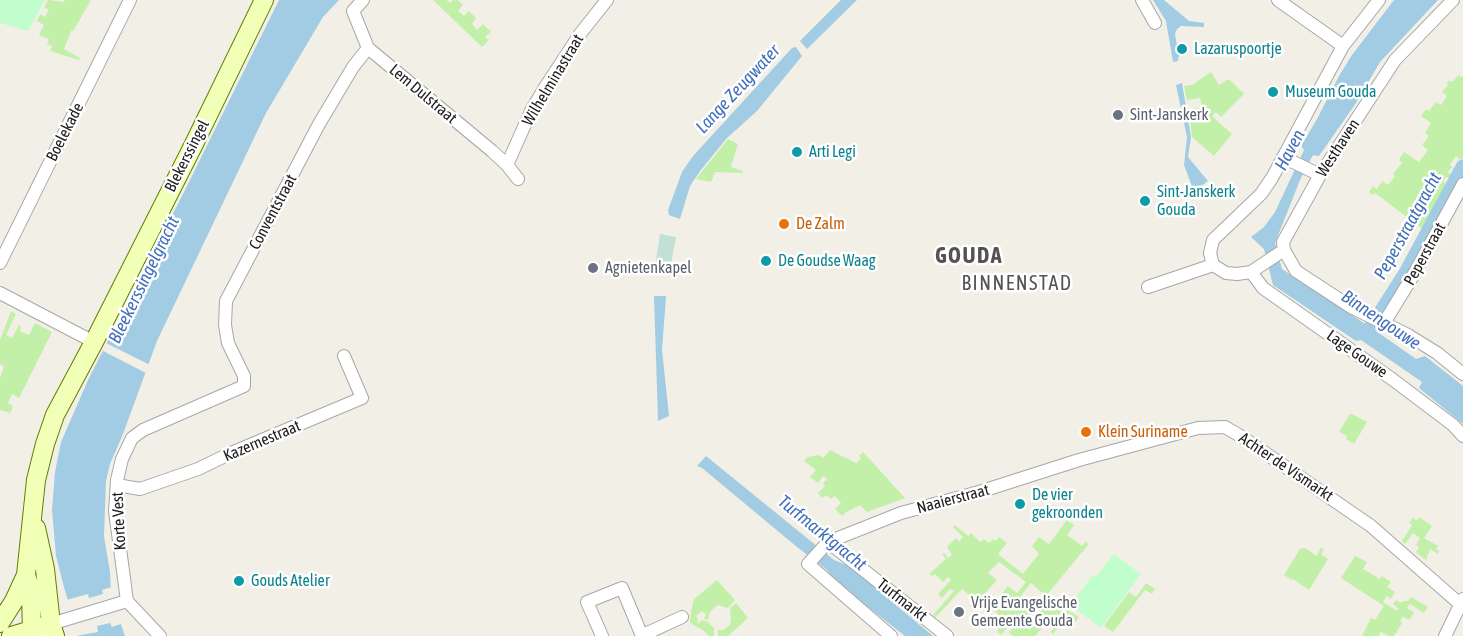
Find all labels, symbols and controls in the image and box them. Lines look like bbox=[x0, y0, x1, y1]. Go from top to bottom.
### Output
street label: Wilhelminastraat bbox=[518, 31, 588, 129]
place label: Lazaruspoortje bbox=[1194, 39, 1282, 59]
water label: Lange Zeugwater bbox=[691, 40, 785, 138]
marker: Lazaruspoortje bbox=[1175, 42, 1189, 56]
street label: Lem Dulstraat bbox=[385, 60, 461, 128]
place label: Museum Gouda bbox=[1285, 82, 1377, 102]
marker: Museum Gouda bbox=[1266, 85, 1280, 99]
street label: Boelekade bbox=[42, 100, 88, 164]
place label: Sint-Janskerk bbox=[1130, 105, 1208, 125]
marker: Sint-Janskerk bbox=[1111, 108, 1125, 122]
street label: Westhaven bbox=[1312, 115, 1364, 181]
street label: Blekerssingel bbox=[161, 117, 213, 195]
water label: Haven bbox=[1270, 126, 1310, 174]
place label: Arti Legi bbox=[809, 142, 856, 162]
marker: Arti Legi bbox=[790, 145, 804, 159]
water label: Peperstraatgracht bbox=[1370, 169, 1446, 283]
street label: Conventstraat bbox=[245, 171, 301, 253]
place label: Sint-Janskerk Gouda bbox=[1157, 182, 1235, 220]
marker: Sint-Janskerk Gouda bbox=[1138, 194, 1152, 208]
water label: Bleekerssingelgracht bbox=[104, 213, 184, 347]
place label: De Zalm bbox=[796, 214, 845, 234]
marker: De Zalm bbox=[777, 217, 791, 231]
street label: Peperstraat bbox=[1400, 219, 1450, 289]
district label: GOUDA bbox=[935, 243, 1003, 269]
place label: De Goudse Waag bbox=[778, 251, 876, 271]
marker: De Goudse Waag bbox=[759, 254, 773, 268]
place label: Agnietenkapel bbox=[605, 258, 691, 278]
marker: Agnietenkapel bbox=[586, 261, 600, 275]
district label: BINNENSTAD bbox=[962, 272, 1072, 296]
water label: Binnengouwe bbox=[1337, 286, 1425, 354]
street label: Lage Gouwe bbox=[1323, 326, 1391, 382]
street label: Kazernestraat bbox=[221, 416, 303, 466]
place label: Klein Suriname bbox=[1098, 422, 1188, 442]
marker: Klein Suriname bbox=[1079, 425, 1093, 439]
street label: Achter de Vismarkt bbox=[1235, 428, 1337, 506]
street label: Naaierstraat bbox=[915, 480, 991, 518]
place label: De vier gekroonden bbox=[1032, 485, 1103, 523]
street label: Korte Vest bbox=[108, 491, 130, 551]
water label: Turfmarktgracht bbox=[773, 491, 871, 575]
marker: De vier gekroonden bbox=[1013, 497, 1027, 511]
place label: Gouds Atelier bbox=[251, 571, 330, 591]
marker: Gouds Atelier bbox=[232, 574, 246, 588]
street label: Turfmarkt bbox=[873, 575, 931, 625]
place label: Vrije Evangelische Gemeente Gouda bbox=[971, 593, 1077, 631]
marker: Vrije Evangelische Gemeente Gouda bbox=[952, 605, 966, 619]

